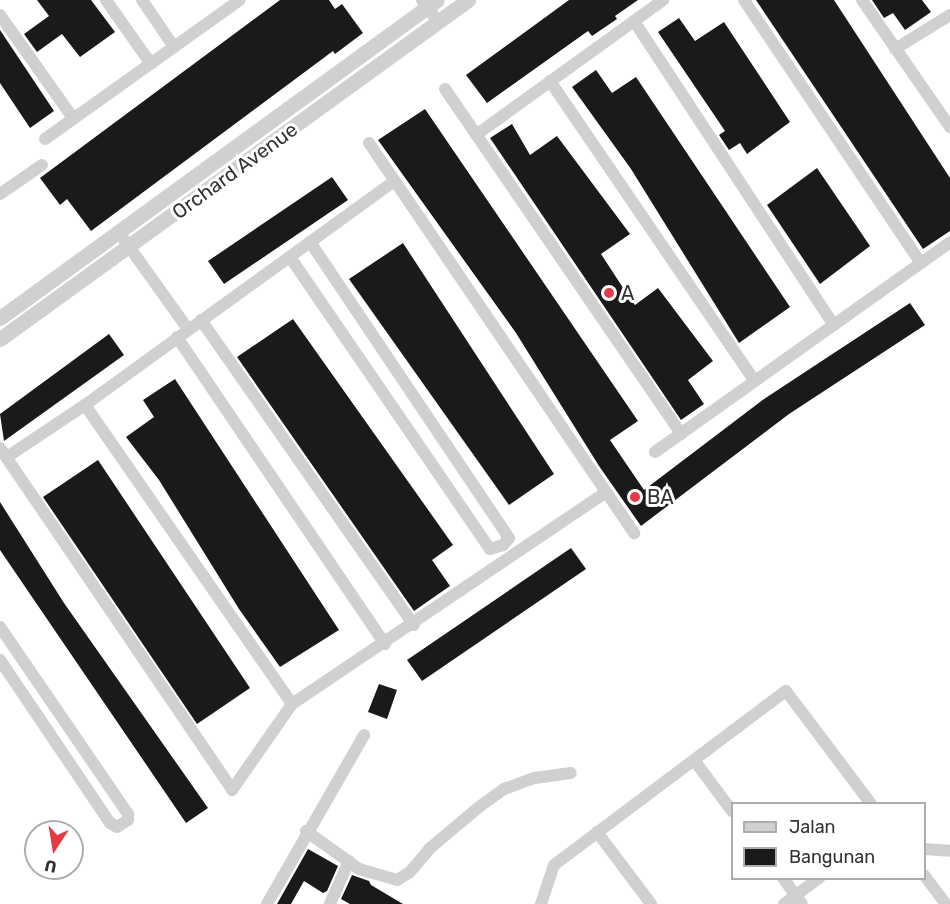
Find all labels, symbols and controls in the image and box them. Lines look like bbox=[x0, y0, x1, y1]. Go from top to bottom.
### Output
street label: Orchard Avenue bbox=[167, 117, 303, 225]
place label: A bbox=[621, 281, 634, 305]
marker: A bbox=[602, 286, 616, 300]
place label: BA bbox=[647, 485, 674, 509]
marker: BA bbox=[628, 490, 642, 504]
legend bbox=[731, 802, 926, 880]
text: Jalan bbox=[789, 816, 836, 838]
north arrow bbox=[24, 820, 84, 880]
text: Bangunan bbox=[789, 846, 875, 868]
text: U bbox=[43, 856, 58, 877]

